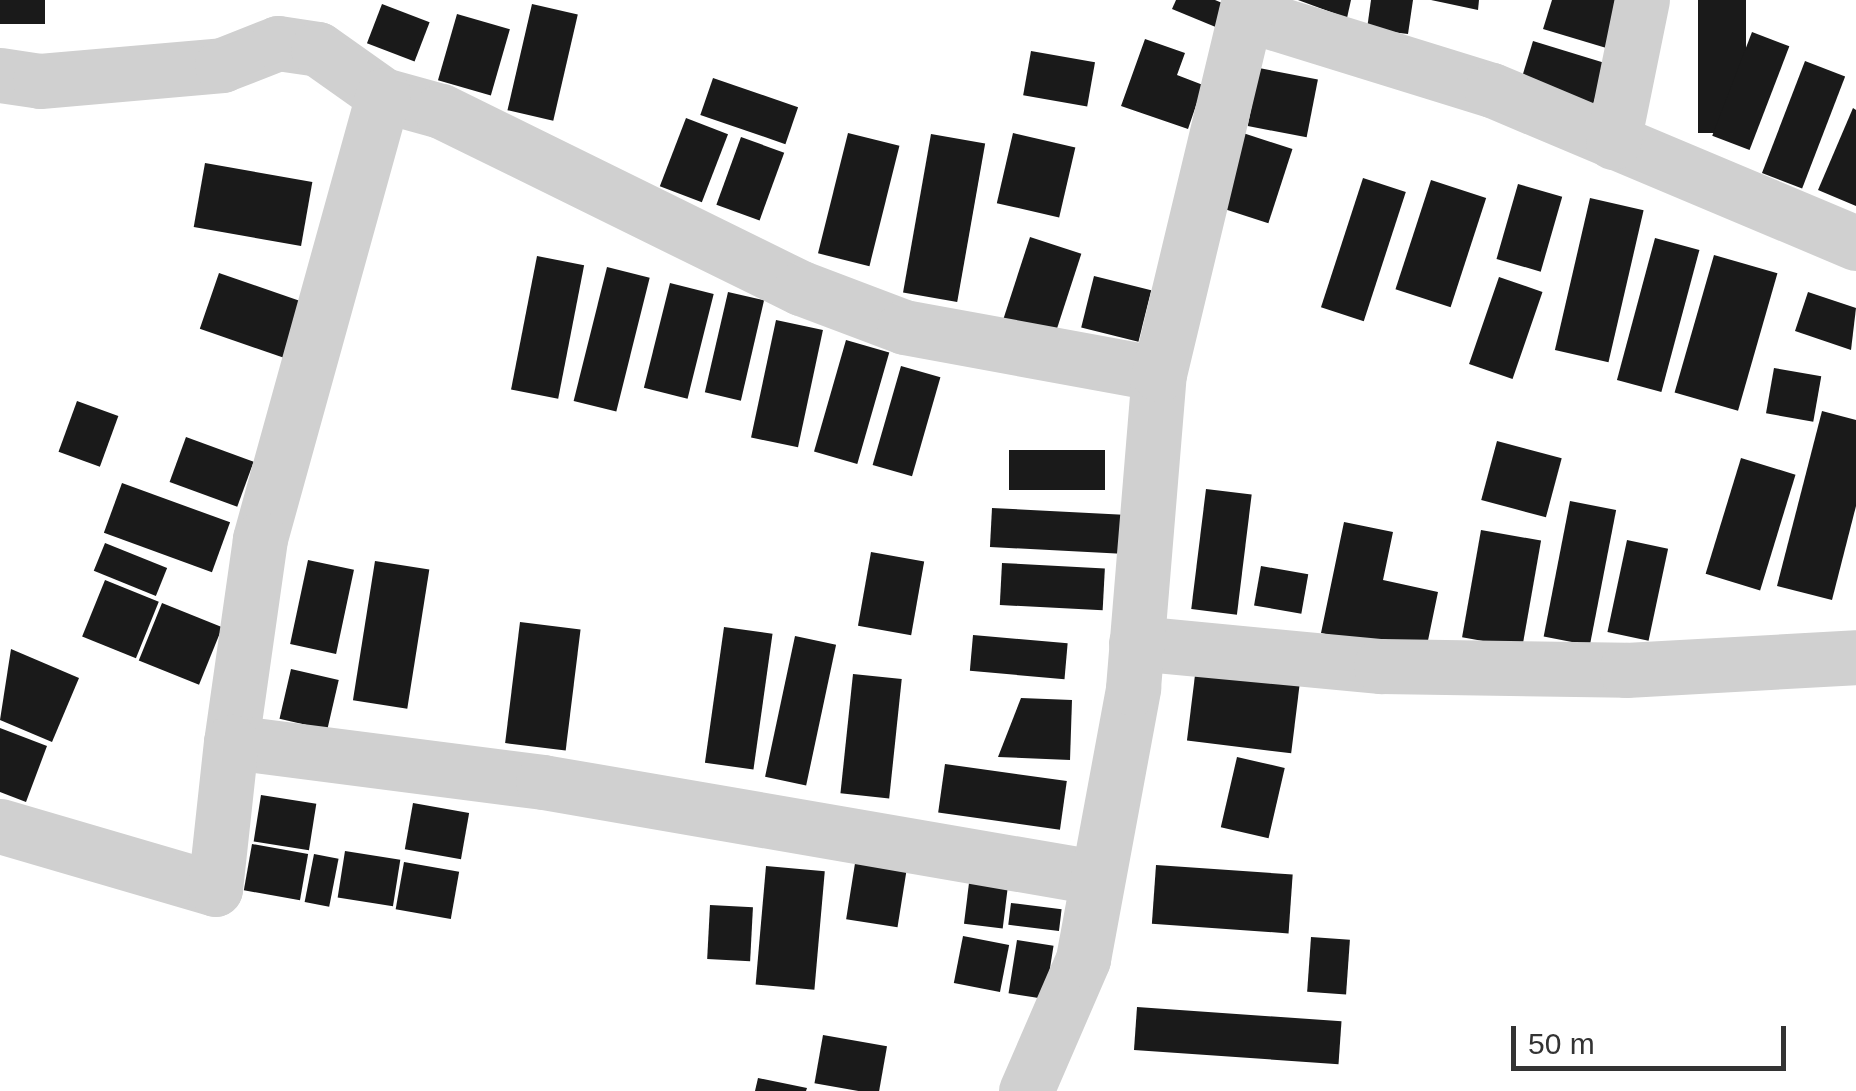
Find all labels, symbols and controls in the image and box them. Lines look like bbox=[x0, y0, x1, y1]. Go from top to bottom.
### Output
scale bar bbox=[1516, 1006, 1791, 1068]
text: 50 m bbox=[1528, 1027, 1595, 1060]

